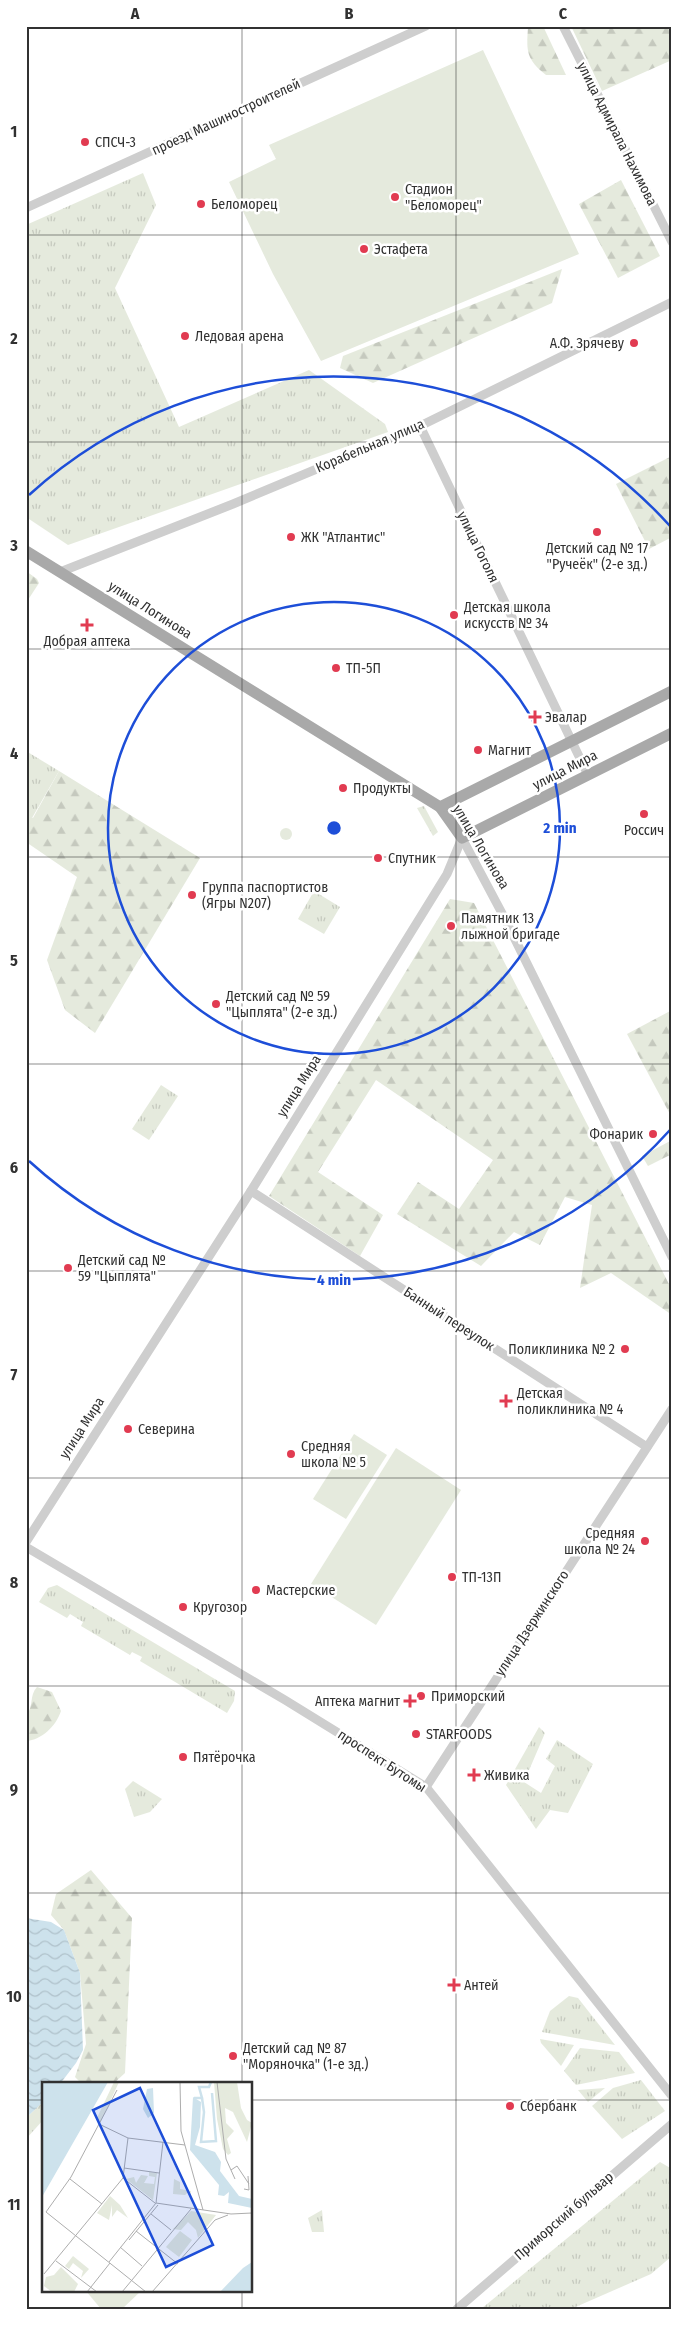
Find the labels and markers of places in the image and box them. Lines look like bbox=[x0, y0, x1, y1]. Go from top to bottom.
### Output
place label: СПСЧ-3 bbox=[95, 134, 136, 151]
marker: СПСЧ-3 bbox=[79, 136, 91, 148]
place label: Стадион "Беломорец" bbox=[405, 181, 482, 214]
marker: Стадион "Беломорец" bbox=[389, 191, 401, 203]
place label: Беломорец bbox=[211, 196, 278, 213]
marker: Беломорец bbox=[195, 198, 207, 210]
place label: Эстафета bbox=[374, 241, 428, 258]
marker: Эстафета bbox=[358, 243, 370, 255]
place label: Ледовая арена bbox=[195, 328, 284, 345]
marker: Ледовая арена bbox=[179, 330, 191, 342]
place label: А.Ф. Зрячеву bbox=[550, 335, 625, 352]
marker: А.Ф. Зрячеву bbox=[628, 337, 640, 349]
marker: Детский сад № 17 "Ручеёк" (2-е зд.) bbox=[591, 526, 603, 538]
place label: ЖК "Атлантис" bbox=[301, 529, 385, 546]
marker: ЖК "Атлантис" bbox=[285, 531, 297, 543]
place label: Детский сад № 17 "Ручеёк" (2-е зд.) bbox=[545, 540, 648, 573]
place label: Детская школа искусств № 34 bbox=[463, 599, 551, 632]
marker: Детская школа искусств № 34 bbox=[448, 609, 460, 621]
marker: Добрая аптека bbox=[81, 619, 93, 631]
place label: Добрая аптека bbox=[43, 633, 130, 650]
place label: ТП-5П bbox=[346, 660, 381, 677]
marker: ТП-5П bbox=[330, 662, 342, 674]
place label: Эвалар bbox=[545, 709, 587, 726]
marker: Эвалар bbox=[529, 711, 541, 723]
place label: Магнит bbox=[488, 742, 531, 759]
marker: Магнит bbox=[472, 744, 484, 756]
place label: Продукты bbox=[353, 780, 411, 797]
marker: Продукты bbox=[337, 782, 349, 794]
marker: Россич bbox=[638, 808, 650, 820]
centre of rings bbox=[325, 819, 343, 837]
place label: Россич bbox=[624, 822, 664, 839]
place label: Спутник bbox=[388, 850, 436, 867]
marker: Спутник bbox=[372, 852, 384, 864]
place label: Группа паспортистов (Ягры N207) bbox=[202, 879, 328, 912]
marker: Группа паспортистов (Ягры N207) bbox=[186, 889, 198, 901]
place label: Памятник 13 лыжной бригаде bbox=[461, 910, 560, 943]
marker: Памятник 13 лыжной бригаде bbox=[445, 920, 457, 932]
place label: Детский сад № 59 "Цыплята" (2-е зд.) bbox=[225, 988, 337, 1021]
marker: Детский сад № 59 "Цыплята" (2-е зд.) bbox=[210, 998, 222, 1010]
place label: Фонарик bbox=[589, 1126, 643, 1143]
marker: Фонарик bbox=[647, 1128, 659, 1140]
place label: Детский сад № 59 "Цыплята" bbox=[77, 1252, 166, 1285]
marker: Детский сад № 59 "Цыплята" bbox=[62, 1262, 74, 1274]
place label: Поликлиника № 2 bbox=[508, 1341, 615, 1358]
marker: Поликлиника № 2 bbox=[619, 1343, 631, 1355]
place label: Детская поликлиника № 4 bbox=[516, 1385, 623, 1418]
marker: Детская поликлиника № 4 bbox=[499, 1394, 513, 1408]
place label: Северина bbox=[138, 1421, 195, 1438]
marker: Северина bbox=[122, 1423, 134, 1435]
place label: Средняя школа № 5 bbox=[301, 1438, 366, 1471]
marker: Средняя школа № 5 bbox=[285, 1448, 297, 1460]
place label: Средняя школа № 24 bbox=[564, 1525, 635, 1558]
marker: Средняя школа № 24 bbox=[639, 1535, 651, 1547]
place label: ТП-13П bbox=[462, 1569, 501, 1586]
marker: ТП-13П bbox=[446, 1571, 458, 1583]
place label: Мастерские bbox=[266, 1582, 336, 1599]
marker: Мастерские bbox=[250, 1584, 262, 1596]
place label: Кругозор bbox=[193, 1599, 247, 1616]
marker: Кругозор bbox=[177, 1601, 189, 1613]
place label: Приморский bbox=[431, 1688, 505, 1705]
marker: Приморский bbox=[415, 1690, 427, 1702]
place label: Аптека магнит bbox=[315, 1693, 400, 1710]
marker: Аптека магнит bbox=[404, 1695, 416, 1707]
place label: STARFOODS bbox=[426, 1726, 492, 1743]
marker: STARFOODS bbox=[410, 1728, 422, 1740]
place label: Пятёрочка bbox=[193, 1749, 256, 1766]
marker: Пятёрочка bbox=[177, 1751, 189, 1763]
place label: Живика bbox=[484, 1767, 530, 1784]
marker: Живика bbox=[468, 1769, 480, 1781]
place label: Антей bbox=[464, 1977, 499, 1994]
marker: Антей bbox=[448, 1979, 460, 1991]
place label: Детский сад № 87 "Моряночка" (1-е зд.) bbox=[242, 2040, 368, 2073]
marker: Детский сад № 87 "Моряночка" (1-е зд.) bbox=[227, 2050, 239, 2062]
place label: Сбербанк bbox=[520, 2098, 577, 2115]
marker: Сбербанк bbox=[504, 2100, 516, 2112]

